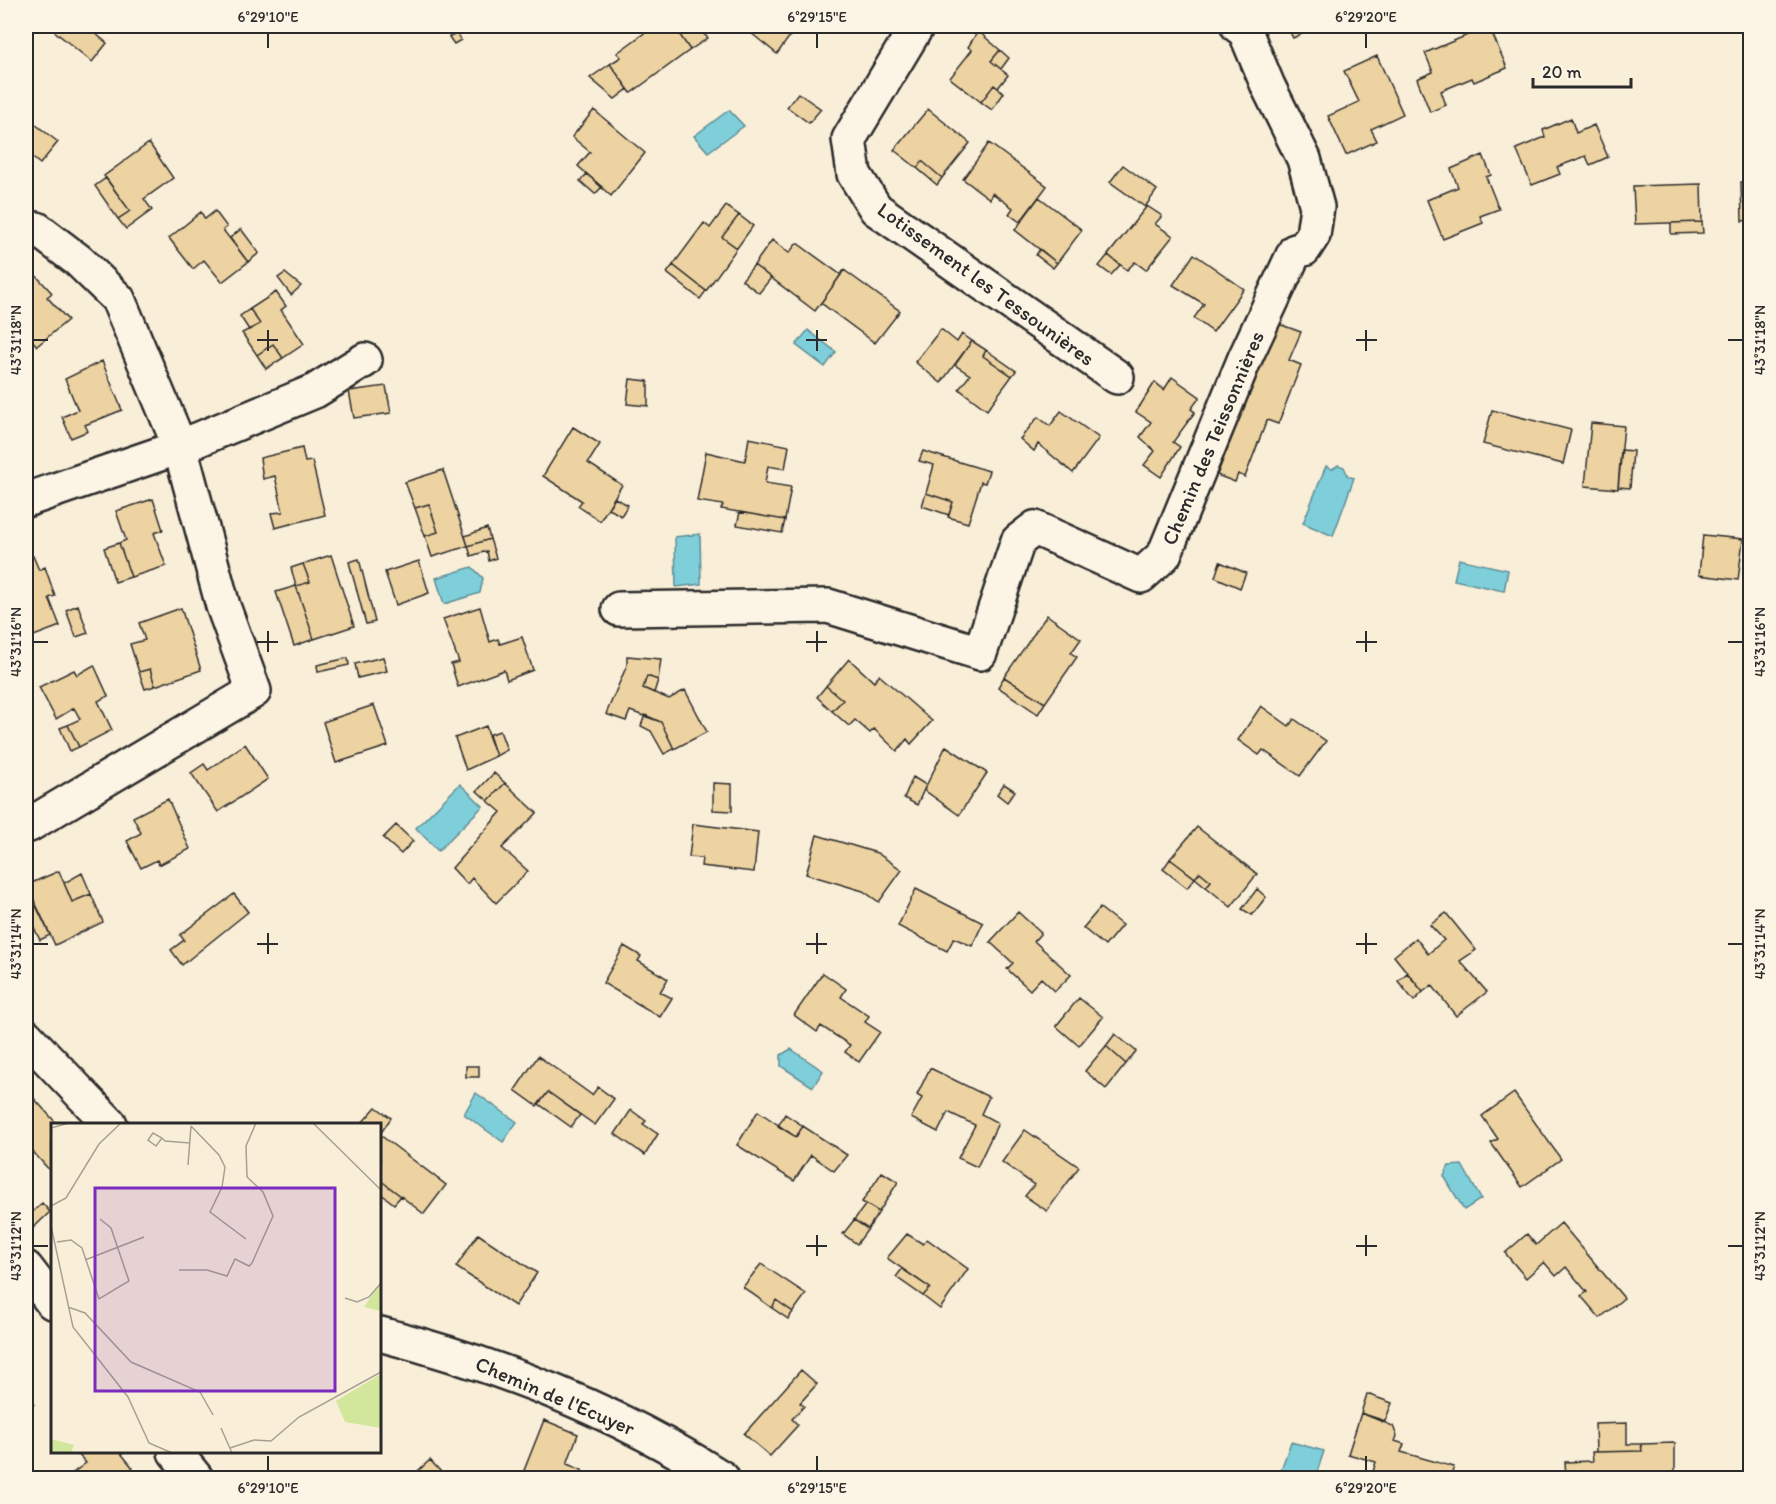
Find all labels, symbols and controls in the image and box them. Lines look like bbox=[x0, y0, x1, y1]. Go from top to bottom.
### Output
text: 6°29'10"E bbox=[238, 8, 298, 26]
text: 6°29'15"E bbox=[787, 8, 847, 26]
text: 6°29'20"E bbox=[1335, 8, 1397, 26]
scale bar bbox=[1533, 51, 1630, 89]
text: 20 m bbox=[1542, 61, 1582, 83]
street label: Lotissement les Tessounières bbox=[873, 196, 1100, 371]
text: 43°31'18"N bbox=[7, 305, 25, 375]
text: 43°31'18"N bbox=[1751, 305, 1769, 375]
street label: Chemin des Teissonnières bbox=[1156, 327, 1269, 549]
text: 43°31'16"N bbox=[7, 607, 25, 677]
text: 43°31'16"N bbox=[1751, 607, 1769, 677]
text: 43°31'14"N bbox=[7, 908, 25, 980]
text: 43°31'14"N bbox=[1751, 908, 1769, 980]
inset map bbox=[51, 1123, 381, 1453]
text: 43°31'12"N bbox=[7, 1211, 25, 1281]
text: 43°31'12"N bbox=[1751, 1211, 1769, 1281]
street label: Chemin de l'Ecuyer bbox=[472, 1351, 639, 1440]
text: 6°29'10"E bbox=[238, 1479, 298, 1497]
text: 6°29'15"E bbox=[787, 1479, 847, 1497]
text: 6°29'20"E bbox=[1335, 1479, 1397, 1497]

